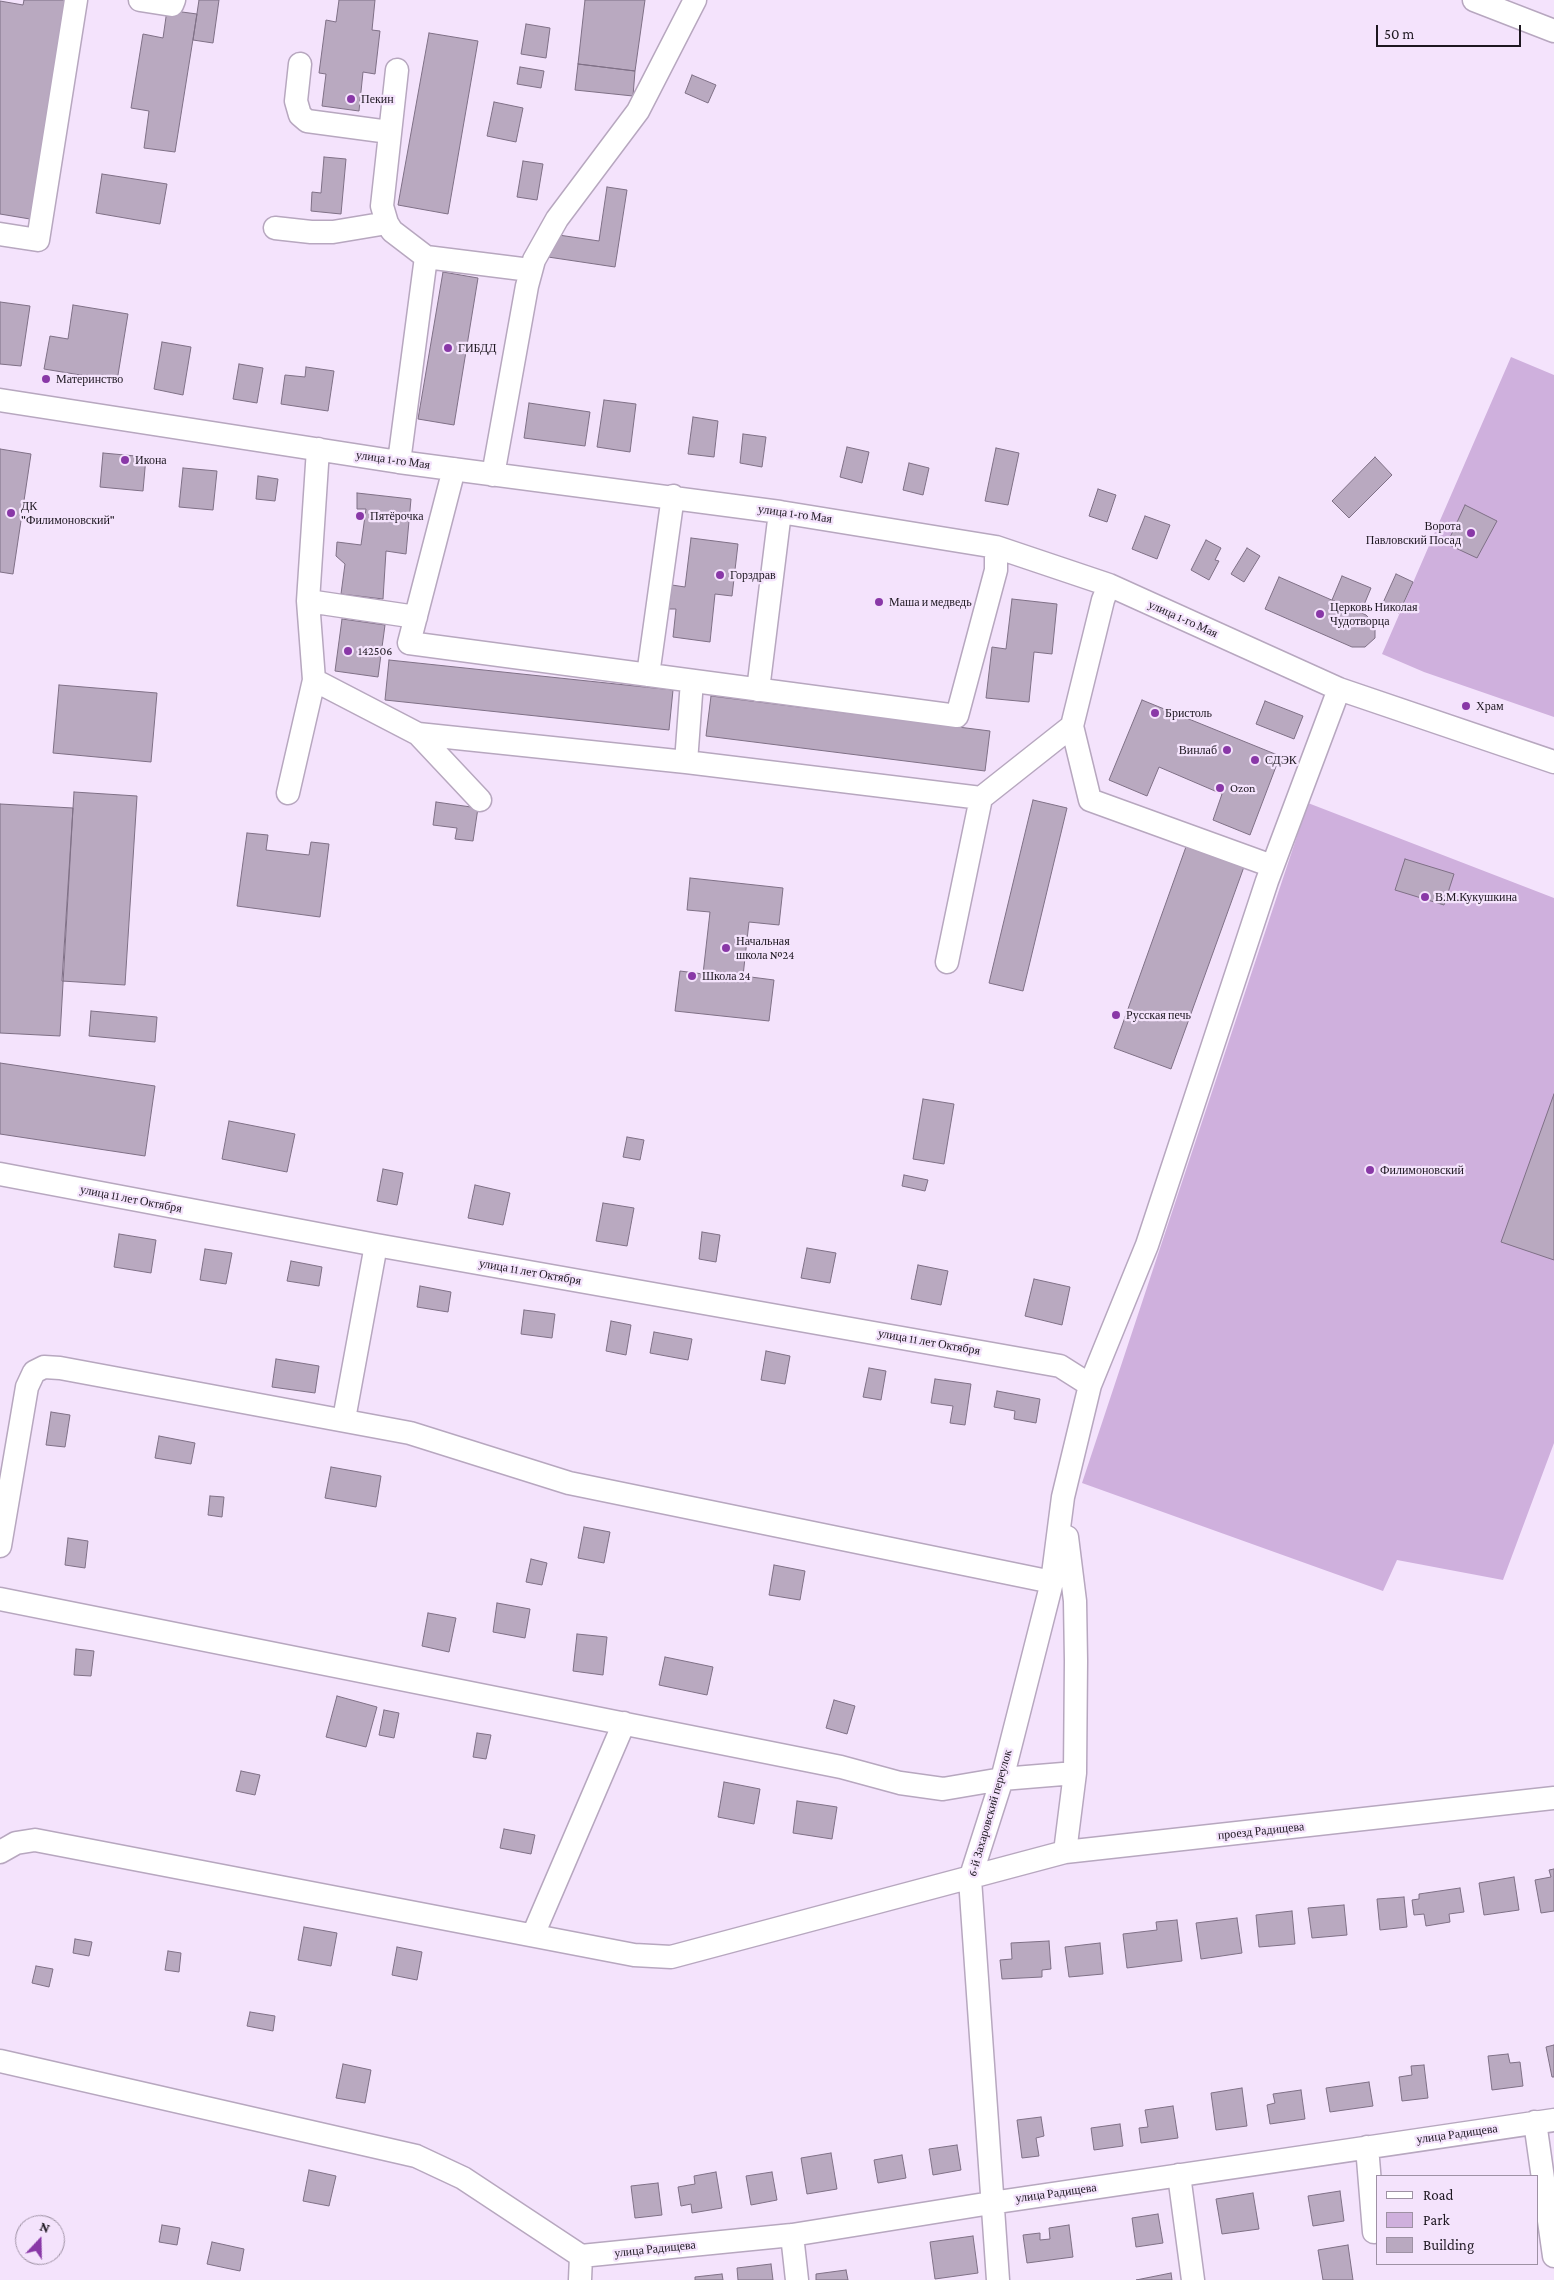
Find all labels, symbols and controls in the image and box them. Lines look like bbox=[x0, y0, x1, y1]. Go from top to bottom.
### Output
scale bar bbox=[1379, 15, 1524, 47]
text: 50 m bbox=[1384, 26, 1414, 42]
place label: Пекин bbox=[361, 92, 394, 106]
marker: Пекин bbox=[345, 93, 357, 105]
place label: ГИБДД bbox=[458, 341, 496, 355]
marker: ГИБДД bbox=[442, 342, 454, 354]
place label: Материнство bbox=[56, 372, 123, 386]
marker: Материнство bbox=[40, 373, 52, 385]
street label: улица 1-го Мая bbox=[355, 448, 431, 472]
place label: Икона bbox=[135, 453, 167, 467]
marker: Икона bbox=[119, 454, 131, 466]
place label: ДК "Филимоновский" bbox=[21, 499, 115, 527]
street label: улица 1-го Мая bbox=[757, 502, 833, 526]
marker: ДК "Филимоновский" bbox=[5, 507, 17, 519]
place label: Пятёрочка bbox=[370, 509, 423, 523]
marker: Пятёрочка bbox=[354, 510, 366, 522]
place label: Ворота Павловский Посад bbox=[1366, 519, 1461, 547]
marker: Ворота Павловский Посад bbox=[1465, 527, 1477, 539]
place label: Горздрав bbox=[730, 568, 776, 582]
marker: Горздрав bbox=[714, 569, 726, 581]
place label: Маша и медведь bbox=[889, 595, 972, 609]
marker: Маша и медведь bbox=[873, 596, 885, 608]
street label: улица 1-го Мая bbox=[1146, 597, 1220, 641]
place label: Церковь Николая Чудотворца bbox=[1330, 600, 1418, 628]
marker: Церковь Николая Чудотворца bbox=[1314, 608, 1326, 620]
place label: 142506 bbox=[358, 644, 392, 658]
marker: 142506 bbox=[342, 645, 354, 657]
place label: Храм bbox=[1476, 699, 1504, 713]
marker: Храм bbox=[1460, 700, 1472, 712]
place label: Бристоль bbox=[1165, 706, 1212, 720]
marker: Бристоль bbox=[1149, 707, 1161, 719]
place label: Винлаб bbox=[1179, 743, 1217, 757]
marker: Винлаб bbox=[1221, 744, 1233, 756]
place label: СДЭК bbox=[1265, 753, 1297, 767]
marker: СДЭК bbox=[1249, 754, 1261, 766]
place label: Ozon bbox=[1230, 781, 1256, 795]
marker: Ozon bbox=[1214, 782, 1226, 794]
place label: В.М.Кукушкина bbox=[1435, 890, 1517, 904]
marker: В.М.Кукушкина bbox=[1419, 891, 1431, 903]
place label: Начальная школа №24 bbox=[736, 934, 794, 962]
marker: Начальная школа №24 bbox=[720, 942, 732, 954]
place label: Школа 24 bbox=[702, 969, 751, 983]
marker: Школа 24 bbox=[686, 970, 698, 982]
place label: Русская печь bbox=[1126, 1008, 1191, 1022]
marker: Русская печь bbox=[1110, 1009, 1122, 1021]
place label: Филимоновский bbox=[1380, 1163, 1464, 1177]
marker: Филимоновский bbox=[1364, 1164, 1376, 1176]
street label: улица 11 лет Октября bbox=[79, 1182, 183, 1216]
street label: улица 11 лет Октября bbox=[478, 1256, 582, 1288]
street label: улица 11 лет Октября bbox=[877, 1326, 981, 1358]
street label: 6-й Захаровский переулок bbox=[965, 1748, 1015, 1878]
street label: проезд Радищева bbox=[1217, 1819, 1305, 1843]
street label: улица Радищева bbox=[1415, 2121, 1499, 2147]
legend bbox=[1376, 2175, 1539, 2265]
street label: улица Радищева bbox=[1014, 2180, 1098, 2206]
text: Road bbox=[1423, 2187, 1453, 2203]
text: Park bbox=[1423, 2212, 1450, 2228]
north arrow bbox=[15, 2215, 65, 2265]
text: N bbox=[38, 2218, 52, 2236]
text: Building bbox=[1423, 2237, 1474, 2253]
street label: улица Радищева bbox=[614, 2238, 696, 2260]

